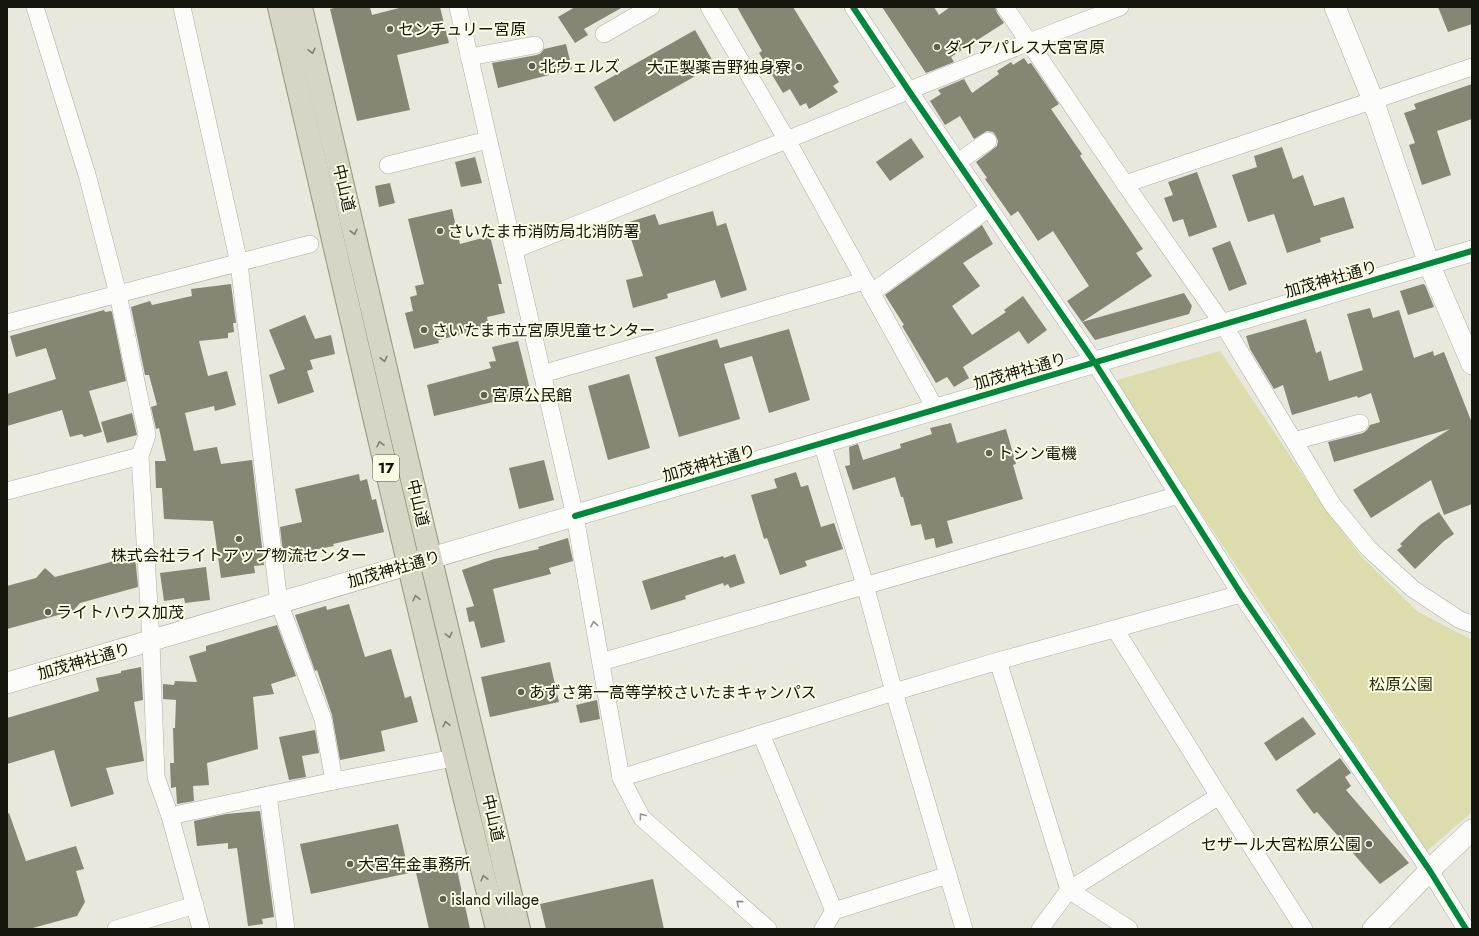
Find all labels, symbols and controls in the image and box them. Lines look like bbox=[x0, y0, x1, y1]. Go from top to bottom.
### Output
place label: センチュリー宮原 bbox=[398, 18, 526, 41]
marker: センチュリー宮原 bbox=[385, 24, 395, 34]
place label: ダイアパレス大宮宮原 bbox=[945, 36, 1105, 59]
marker: ダイアパレス大宮宮原 bbox=[932, 42, 942, 52]
one-way arrow bbox=[307, 48, 315, 55]
place label: 北ウェルズ bbox=[540, 55, 620, 78]
place label: 大正製薬吉野独身寮 bbox=[647, 56, 791, 79]
marker: 北ウェルズ bbox=[527, 61, 537, 71]
marker: 大正製薬吉野独身寮 bbox=[794, 62, 804, 72]
street label: 中山道 bbox=[327, 162, 361, 214]
place label: さいたま市消防局北消防署 bbox=[448, 220, 640, 243]
marker: さいたま市消防局北消防署 bbox=[435, 226, 445, 236]
one-way arrow bbox=[349, 229, 358, 236]
street label: 加茂神社通り bbox=[1282, 255, 1380, 303]
place label: さいたま市立宮原児童センター bbox=[432, 319, 656, 342]
marker: さいたま市立宮原児童センター bbox=[419, 325, 429, 335]
street label: 加茂神社通り bbox=[971, 347, 1069, 395]
one-way arrow bbox=[379, 356, 387, 362]
place label: 宮原公民館 bbox=[492, 384, 572, 407]
marker: 宮原公民館 bbox=[479, 390, 489, 400]
street label: 加茂神社通り bbox=[660, 439, 758, 487]
one-way arrow bbox=[376, 441, 385, 448]
place label: トシン電機 bbox=[997, 442, 1077, 465]
marker: トシン電機 bbox=[984, 448, 994, 458]
road number: 17 bbox=[373, 455, 399, 481]
street label: 中山道 bbox=[401, 477, 435, 529]
marker: 株式会社ライトアップ物流センター bbox=[234, 534, 244, 544]
place label: 株式会社ライトアップ物流センター bbox=[111, 544, 367, 567]
street label: 加茂神社通り bbox=[345, 545, 443, 593]
one-way arrow bbox=[412, 595, 420, 601]
place label: ライトハウス加茂 bbox=[56, 601, 184, 624]
marker: ライトハウス加茂 bbox=[43, 607, 53, 617]
one-way arrow bbox=[590, 621, 599, 627]
one-way arrow bbox=[444, 632, 453, 639]
street label: 加茂神社通り bbox=[35, 637, 133, 685]
park label: 松原公園 bbox=[1369, 673, 1433, 696]
place label: あずさ第一高等学校さいたまキャンパス bbox=[529, 681, 817, 704]
marker: あずさ第一高等学校さいたまキャンパス bbox=[516, 687, 526, 697]
one-way arrow bbox=[442, 721, 451, 728]
street label: 中山道 bbox=[476, 792, 510, 844]
one-way arrow bbox=[640, 814, 647, 821]
place label: セザール大宮松原公園 bbox=[1201, 833, 1361, 856]
marker: セザール大宮松原公園 bbox=[1364, 839, 1374, 849]
place label: 大宮年金事務所 bbox=[358, 853, 470, 876]
marker: 大宮年金事務所 bbox=[345, 859, 355, 869]
one-way arrow bbox=[480, 874, 489, 881]
place label: island village bbox=[451, 888, 539, 911]
marker: island village bbox=[438, 894, 448, 904]
one-way arrow bbox=[736, 901, 743, 908]

